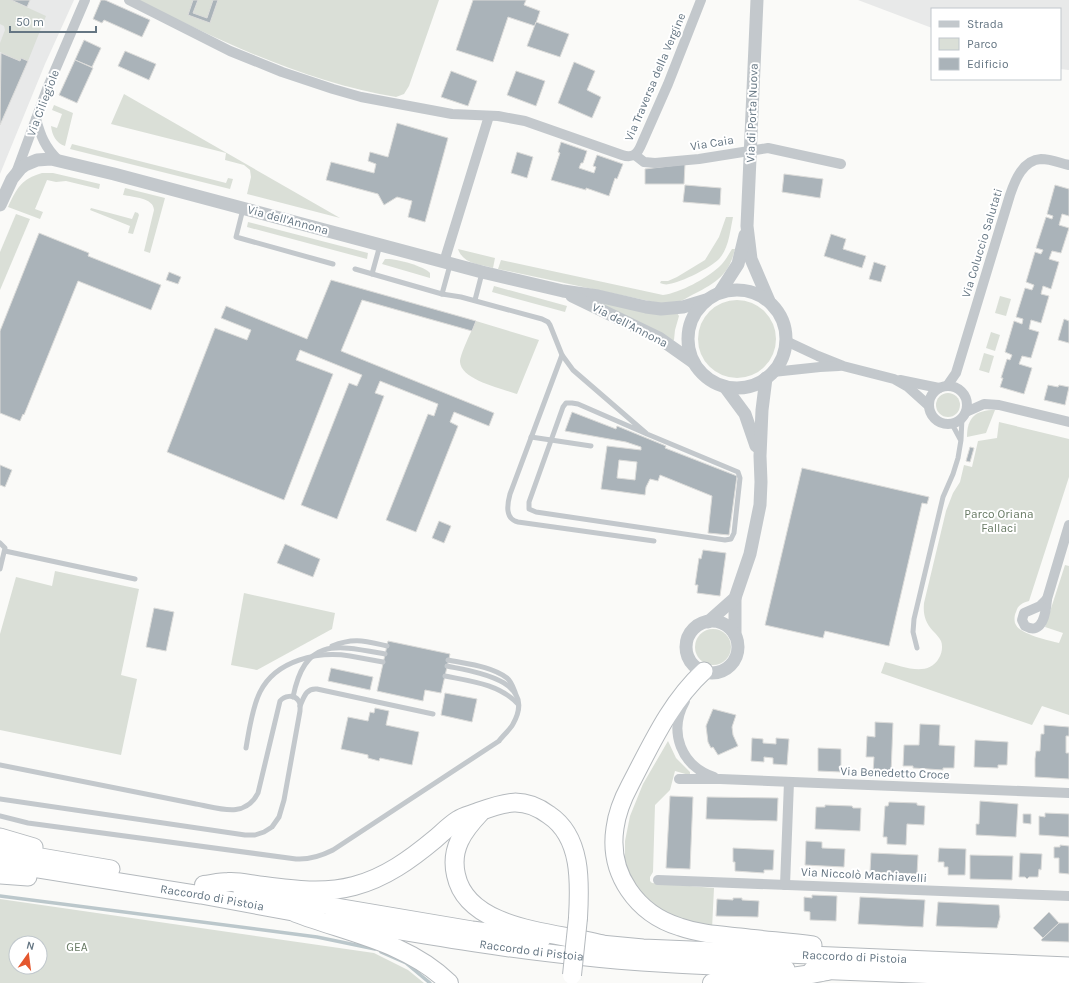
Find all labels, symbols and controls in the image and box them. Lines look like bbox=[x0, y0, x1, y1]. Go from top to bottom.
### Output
scale bar bbox=[10, 8, 96, 34]
legend bbox=[931, 8, 1061, 80]
street label: Via Traversa della Vergine bbox=[622, 11, 688, 143]
text: 50 m bbox=[16, 15, 44, 29]
text: Strada bbox=[967, 17, 1003, 31]
text: Parco bbox=[967, 37, 997, 51]
text: Edificio bbox=[967, 57, 1008, 71]
street label: Via di Porta Nuova bbox=[743, 63, 761, 163]
street label: Via Ciliegiole bbox=[24, 68, 62, 138]
street label: Via Caia bbox=[689, 133, 735, 153]
street label: Via Coluccio Salutati bbox=[959, 187, 1005, 299]
street label: Via dell'Annona bbox=[246, 202, 330, 238]
street label: Via dell'Annona bbox=[590, 300, 670, 350]
park label: Parco Oriana Fallaci bbox=[964, 507, 1034, 535]
street label: Via Benedetto Croce bbox=[840, 764, 950, 782]
street label: Via Niccolò Machiavelli bbox=[801, 865, 927, 885]
street label: Raccordo di Pistoia bbox=[159, 882, 265, 914]
north arrow bbox=[8, 935, 48, 975]
street label: Raccordo di Pistoia bbox=[478, 937, 585, 964]
text: N bbox=[25, 939, 36, 953]
park label: GEA bbox=[66, 940, 88, 954]
street label: Raccordo di Pistoia bbox=[802, 948, 907, 966]

